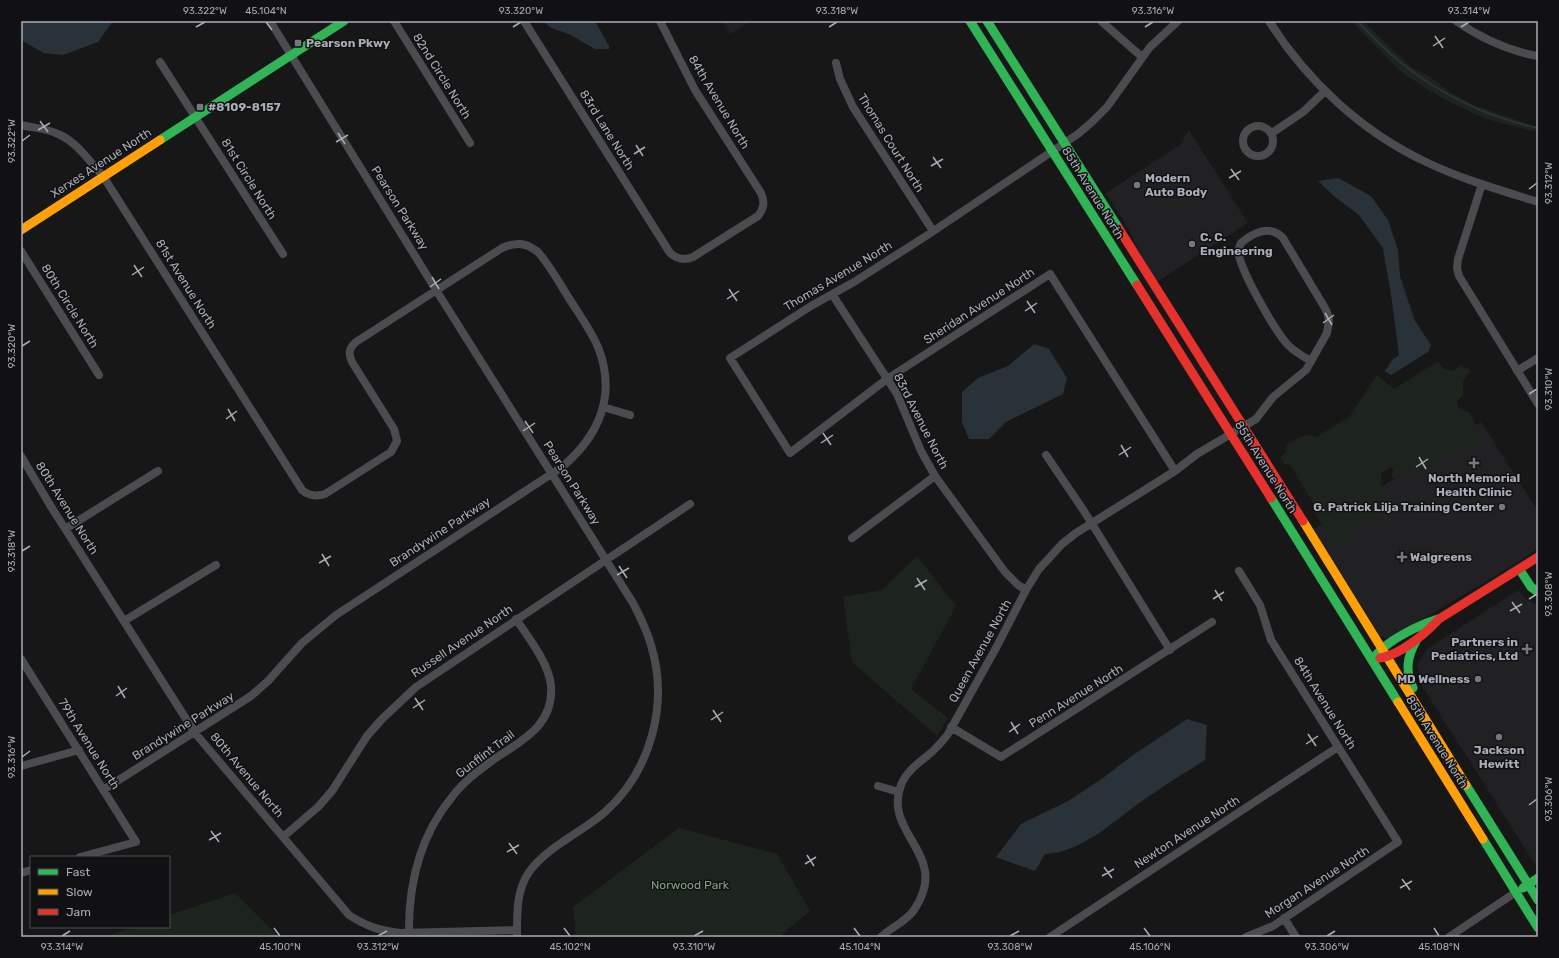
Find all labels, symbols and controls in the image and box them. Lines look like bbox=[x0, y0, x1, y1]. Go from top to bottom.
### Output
text: 93.322°W bbox=[183, 5, 227, 17]
text: 45.104°N bbox=[245, 5, 287, 17]
text: 93.320°W bbox=[499, 5, 543, 17]
text: 93.318°W bbox=[816, 5, 858, 17]
text: 93.316°W bbox=[1132, 5, 1174, 17]
text: 93.314°W bbox=[1448, 5, 1490, 17]
street label: 82nd Circle North bbox=[410, 31, 474, 121]
place label: Pearson Pkwy bbox=[306, 36, 390, 50]
marker: Pearson Pkwy bbox=[293, 38, 303, 48]
street label: 84th Avenue North bbox=[686, 53, 752, 151]
street label: 83rd Lane North bbox=[577, 88, 637, 172]
street label: Thomas Court North bbox=[855, 91, 927, 195]
place label: #8109-8157 bbox=[208, 100, 281, 114]
marker: #8109-8157 bbox=[195, 102, 205, 112]
text: 93.322°W bbox=[6, 119, 18, 163]
street label: Xerxes Avenue North bbox=[48, 125, 154, 201]
street label: 81st Circle North bbox=[218, 136, 280, 222]
street label: 85th Avenue North bbox=[1059, 144, 1127, 242]
text: 93.312°W bbox=[1543, 162, 1555, 204]
street label: Pearson Parkway bbox=[369, 163, 432, 253]
place label: Modern Auto Body bbox=[1145, 171, 1207, 199]
marker: Modern Auto Body bbox=[1132, 180, 1142, 190]
place label: C. C. Engineering bbox=[1200, 230, 1273, 258]
street label: 81st Avenue North bbox=[153, 237, 219, 331]
street label: Thomas Avenue North bbox=[781, 238, 895, 314]
marker: C. C. Engineering bbox=[1187, 239, 1197, 249]
street label: 80th Circle North bbox=[38, 261, 102, 351]
street label: Sheridan Avenue North bbox=[921, 265, 1037, 347]
text: 93.320°W bbox=[6, 324, 18, 368]
text: 93.310°W bbox=[1543, 368, 1555, 410]
street label: 83rd Avenue North bbox=[891, 371, 951, 471]
street label: 85th Avenue North bbox=[1232, 418, 1300, 516]
street label: Pearson Parkway bbox=[541, 438, 604, 528]
marker: North Memorial Health Clinic bbox=[1468, 457, 1480, 469]
street label: 80th Avenue North bbox=[33, 459, 101, 557]
place label: North Memorial Health Clinic bbox=[1428, 471, 1520, 499]
street label: Brandywine Parkway bbox=[387, 494, 493, 570]
place label: G. Patrick Lilja Training Center bbox=[1313, 500, 1495, 514]
marker: G. Patrick Lilja Training Center bbox=[1497, 502, 1507, 512]
text: 93.318°W bbox=[6, 530, 18, 572]
place label: Walgreens bbox=[1410, 550, 1472, 564]
marker: Walgreens bbox=[1397, 552, 1407, 562]
text: 93.308°W bbox=[1543, 572, 1555, 616]
street label: Queen Avenue North bbox=[946, 597, 1014, 705]
street label: Russell Avenue North bbox=[409, 602, 515, 680]
place label: Partners in Pediatrics, Ltd bbox=[1431, 635, 1518, 663]
marker: Partners in Pediatrics, Ltd bbox=[1521, 643, 1533, 655]
street label: 84th Avenue North bbox=[1291, 654, 1359, 752]
street label: Penn Avenue North bbox=[1026, 661, 1126, 731]
place label: MD Wellness bbox=[1397, 672, 1470, 686]
marker: MD Wellness bbox=[1473, 674, 1483, 684]
street label: Brandywine Parkway bbox=[130, 689, 237, 763]
street label: 85th Avenue North bbox=[1403, 693, 1471, 791]
street label: 79th Avenue North bbox=[55, 696, 123, 792]
street label: Gunflint Trail bbox=[453, 727, 517, 781]
street label: 80th Avenue North bbox=[207, 730, 287, 820]
marker: Jackson Hewitt bbox=[1494, 732, 1504, 742]
text: 93.316°W bbox=[6, 736, 18, 778]
place label: Jackson Hewitt bbox=[1474, 743, 1525, 771]
text: 93.306°W bbox=[1543, 777, 1555, 821]
street label: Newton Avenue North bbox=[1132, 793, 1242, 871]
street label: Morgan Avenue North bbox=[1262, 843, 1372, 921]
legend bbox=[30, 856, 170, 928]
text: Fast bbox=[66, 865, 90, 879]
park label: Norwood Park bbox=[651, 878, 730, 892]
text: Slow bbox=[66, 885, 93, 899]
text: Jam bbox=[66, 905, 91, 919]
text: 93.314°W bbox=[41, 941, 83, 953]
text: 45.100°N bbox=[259, 941, 301, 953]
text: 93.312°W bbox=[357, 941, 399, 953]
text: 45.102°N bbox=[549, 941, 591, 953]
text: 93.310°W bbox=[673, 941, 715, 953]
text: 45.104°N bbox=[839, 941, 881, 953]
text: 93.308°W bbox=[988, 941, 1032, 953]
text: 45.106°N bbox=[1129, 941, 1171, 953]
text: 93.306°W bbox=[1305, 941, 1349, 953]
text: 45.108°N bbox=[1418, 941, 1460, 953]

